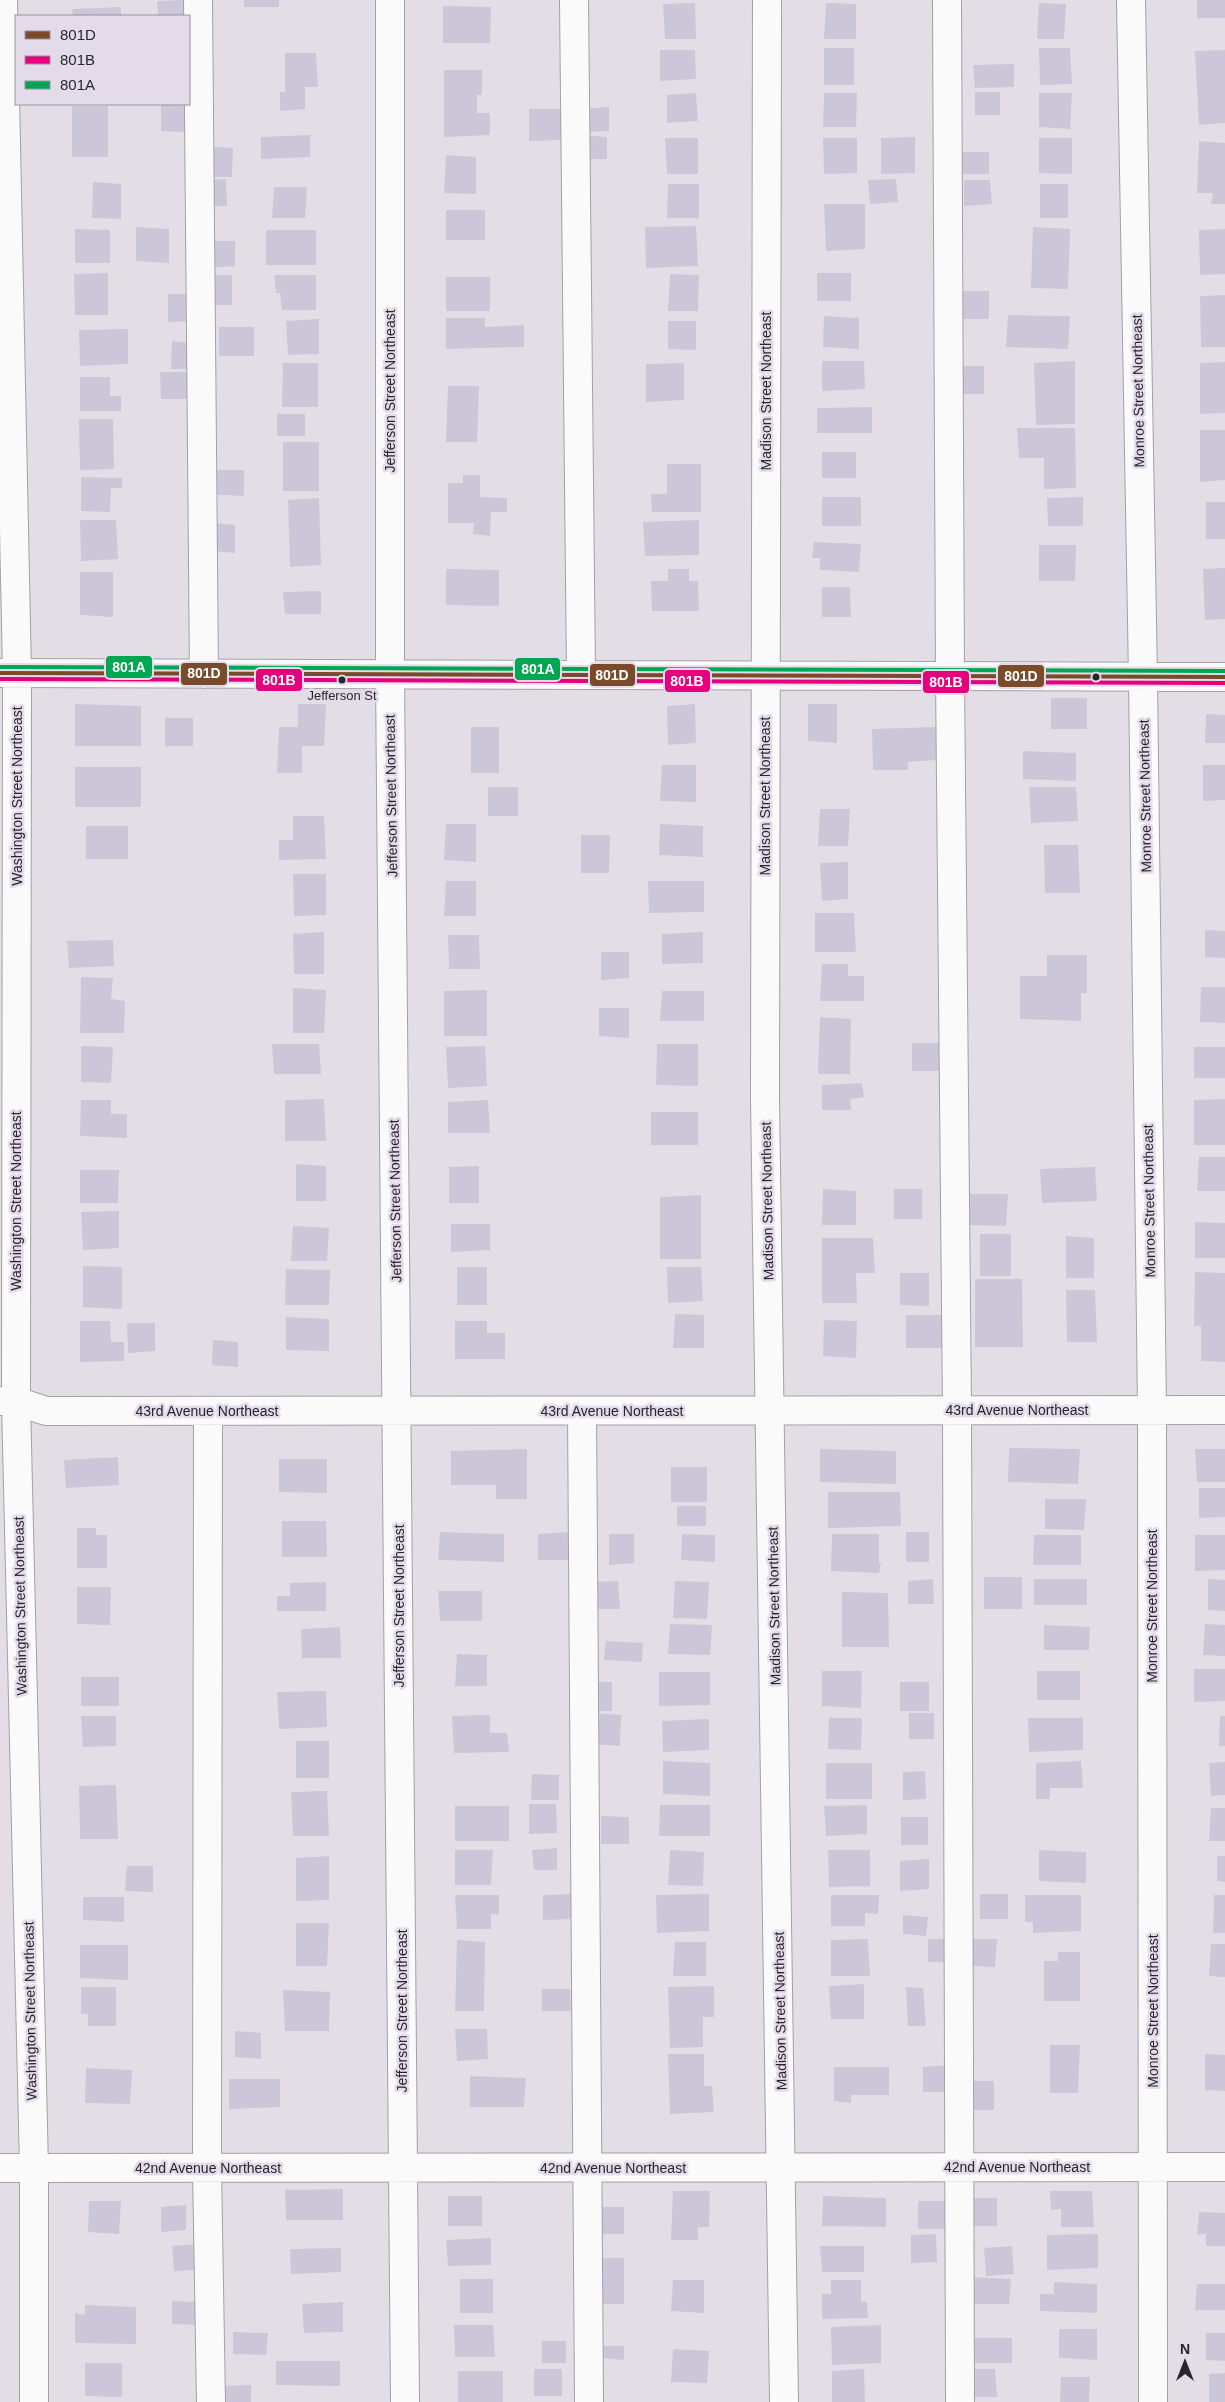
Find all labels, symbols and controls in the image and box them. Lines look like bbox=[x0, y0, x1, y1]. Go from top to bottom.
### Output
legend bbox=[15, 15, 190, 105]
text: 801D bbox=[60, 26, 96, 43]
text: 801B bbox=[60, 51, 95, 68]
text: 801A bbox=[60, 76, 95, 93]
street label: Jefferson Street Northeast bbox=[382, 309, 398, 473]
street label: Madison Street Northeast bbox=[758, 312, 774, 470]
street label: Monroe Street Northeast bbox=[1129, 314, 1147, 468]
line badge: 801A bbox=[105, 655, 153, 679]
line badge: 801A bbox=[514, 657, 561, 681]
text: 801A bbox=[112, 659, 146, 675]
text: 801A bbox=[521, 661, 555, 677]
line badge: 801D bbox=[180, 662, 228, 686]
line badge: 801D bbox=[589, 663, 636, 687]
line badge: 801D bbox=[997, 664, 1045, 688]
text: 801D bbox=[187, 665, 221, 681]
text: 801D bbox=[595, 667, 629, 683]
line badge: 801B bbox=[255, 668, 303, 692]
text: 801D bbox=[1004, 668, 1038, 684]
line badge: 801B bbox=[664, 669, 711, 693]
line badge: 801B bbox=[922, 670, 970, 694]
text: 801B bbox=[262, 672, 296, 688]
unlabelled marker bbox=[1091, 672, 1101, 682]
text: 801B bbox=[670, 673, 704, 689]
text: 801B bbox=[929, 674, 963, 690]
marker: Jefferson St bbox=[337, 675, 347, 685]
place label: Jefferson St bbox=[307, 688, 377, 703]
street label: Washington Street Northeast bbox=[9, 706, 25, 886]
street label: Jefferson Street Northeast bbox=[382, 714, 400, 878]
street label: Madison Street Northeast bbox=[757, 717, 773, 875]
street label: Monroe Street Northeast bbox=[1136, 719, 1154, 873]
street label: Washington Street Northeast bbox=[8, 1111, 24, 1291]
street label: Jefferson Street Northeast bbox=[386, 1119, 404, 1283]
street label: Madison Street Northeast bbox=[758, 1121, 776, 1281]
street label: Monroe Street Northeast bbox=[1140, 1124, 1158, 1278]
street label: 43rd Avenue Northeast bbox=[946, 1402, 1089, 1418]
street label: 43rd Avenue Northeast bbox=[136, 1403, 279, 1419]
street label: 43rd Avenue Northeast bbox=[541, 1403, 684, 1419]
street label: Washington Street Northeast bbox=[10, 1516, 30, 1696]
street label: Jefferson Street Northeast bbox=[391, 1524, 407, 1688]
street label: Madison Street Northeast bbox=[765, 1526, 783, 1686]
street label: Monroe Street Northeast bbox=[1144, 1529, 1160, 1683]
street label: Washington Street Northeast bbox=[20, 1921, 40, 2101]
street label: Jefferson Street Northeast bbox=[394, 1929, 410, 2093]
street label: Madison Street Northeast bbox=[771, 1931, 789, 2091]
street label: Monroe Street Northeast bbox=[1145, 1934, 1161, 2088]
street label: 42nd Avenue Northeast bbox=[944, 2159, 1090, 2175]
street label: 42nd Avenue Northeast bbox=[135, 2160, 281, 2176]
street label: 42nd Avenue Northeast bbox=[540, 2160, 686, 2176]
north arrow bbox=[1160, 2337, 1210, 2387]
text: N bbox=[1180, 2341, 1190, 2357]

